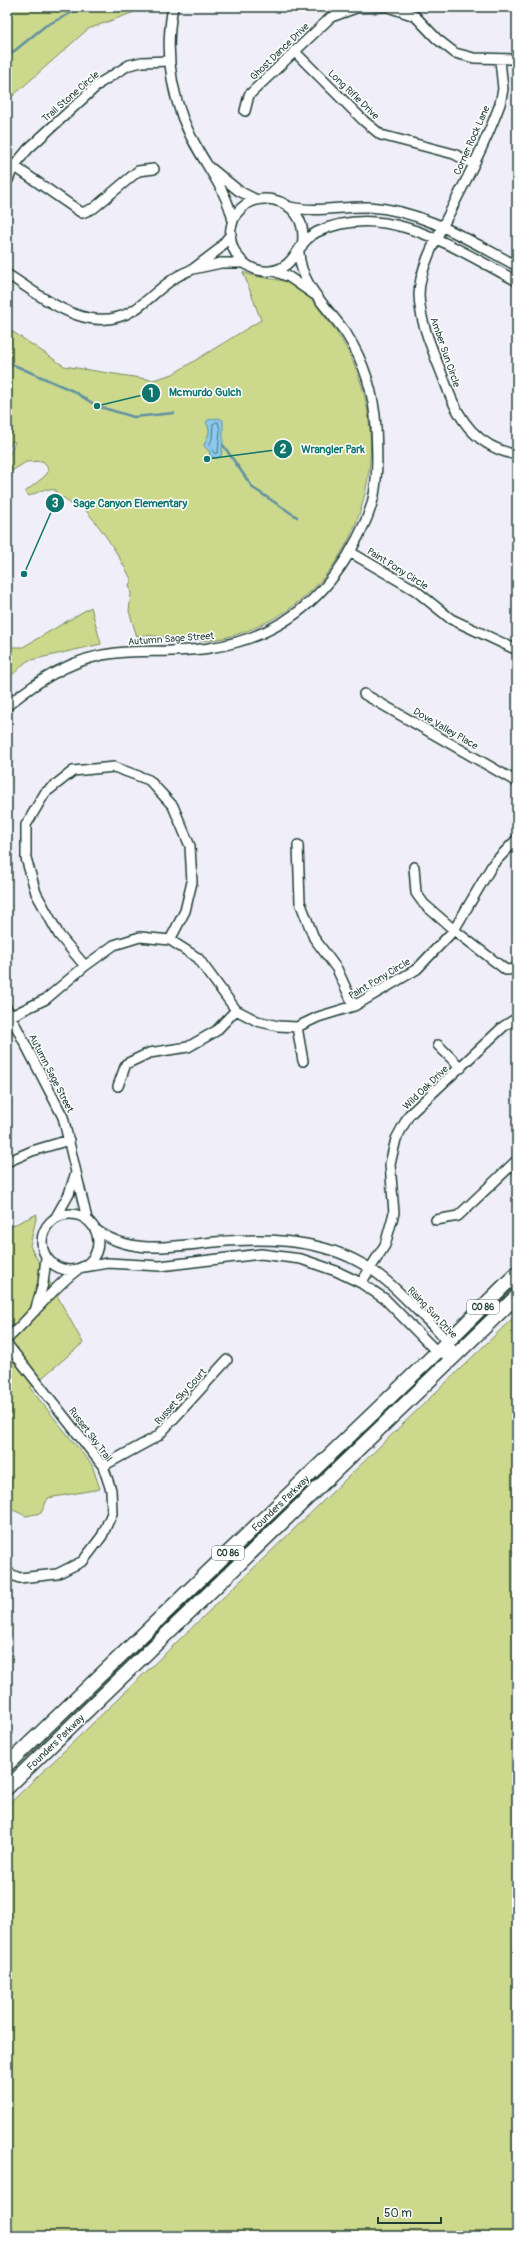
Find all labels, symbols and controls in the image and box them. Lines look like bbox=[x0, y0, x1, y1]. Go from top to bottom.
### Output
street label: Ghost Dance Drive bbox=[248, 21, 312, 83]
street label: Long Rifle Drive bbox=[325, 67, 381, 122]
street label: Trail Stone Circle bbox=[40, 69, 102, 125]
street label: Corner Rock Lane bbox=[451, 104, 493, 177]
street label: Amber Sun Circle bbox=[427, 316, 463, 389]
callout: Mcmurdo Gulch bbox=[141, 381, 249, 404]
text: 1 bbox=[149, 386, 153, 401]
text: Mcmurdo Gulch bbox=[169, 386, 241, 399]
callout: Wrangler Park bbox=[273, 437, 372, 460]
text: 2 bbox=[280, 442, 287, 457]
text: Wrangler Park bbox=[301, 443, 365, 456]
callout: Sage Canyon Elementary bbox=[45, 492, 196, 515]
text: 3 bbox=[52, 496, 59, 511]
text: Sage Canyon Elementary bbox=[73, 497, 188, 510]
street label: Paint Pony Circle bbox=[365, 545, 430, 592]
street label: Autumn Sage Street bbox=[128, 630, 216, 648]
street label: Dove Valley Place bbox=[411, 706, 480, 752]
street label: Paint Pony Circle bbox=[347, 956, 413, 1002]
street label: Autumn Sage Street bbox=[26, 1032, 76, 1115]
street label: Wild Oak Drive bbox=[400, 1063, 451, 1112]
street label: Rising Sun Drive bbox=[405, 1285, 460, 1341]
road number: CO 86 bbox=[467, 1300, 499, 1314]
street label: Russet Sky Court bbox=[152, 1365, 210, 1427]
street label: Russet Sky Trail bbox=[66, 1405, 115, 1464]
street label: Founders Parkway bbox=[250, 1473, 312, 1534]
road number: CO 86 bbox=[212, 1546, 244, 1560]
street label: Founders Parkway bbox=[25, 1712, 87, 1773]
scale bar bbox=[378, 2199, 441, 2225]
text: 50 m bbox=[384, 2206, 412, 2221]

